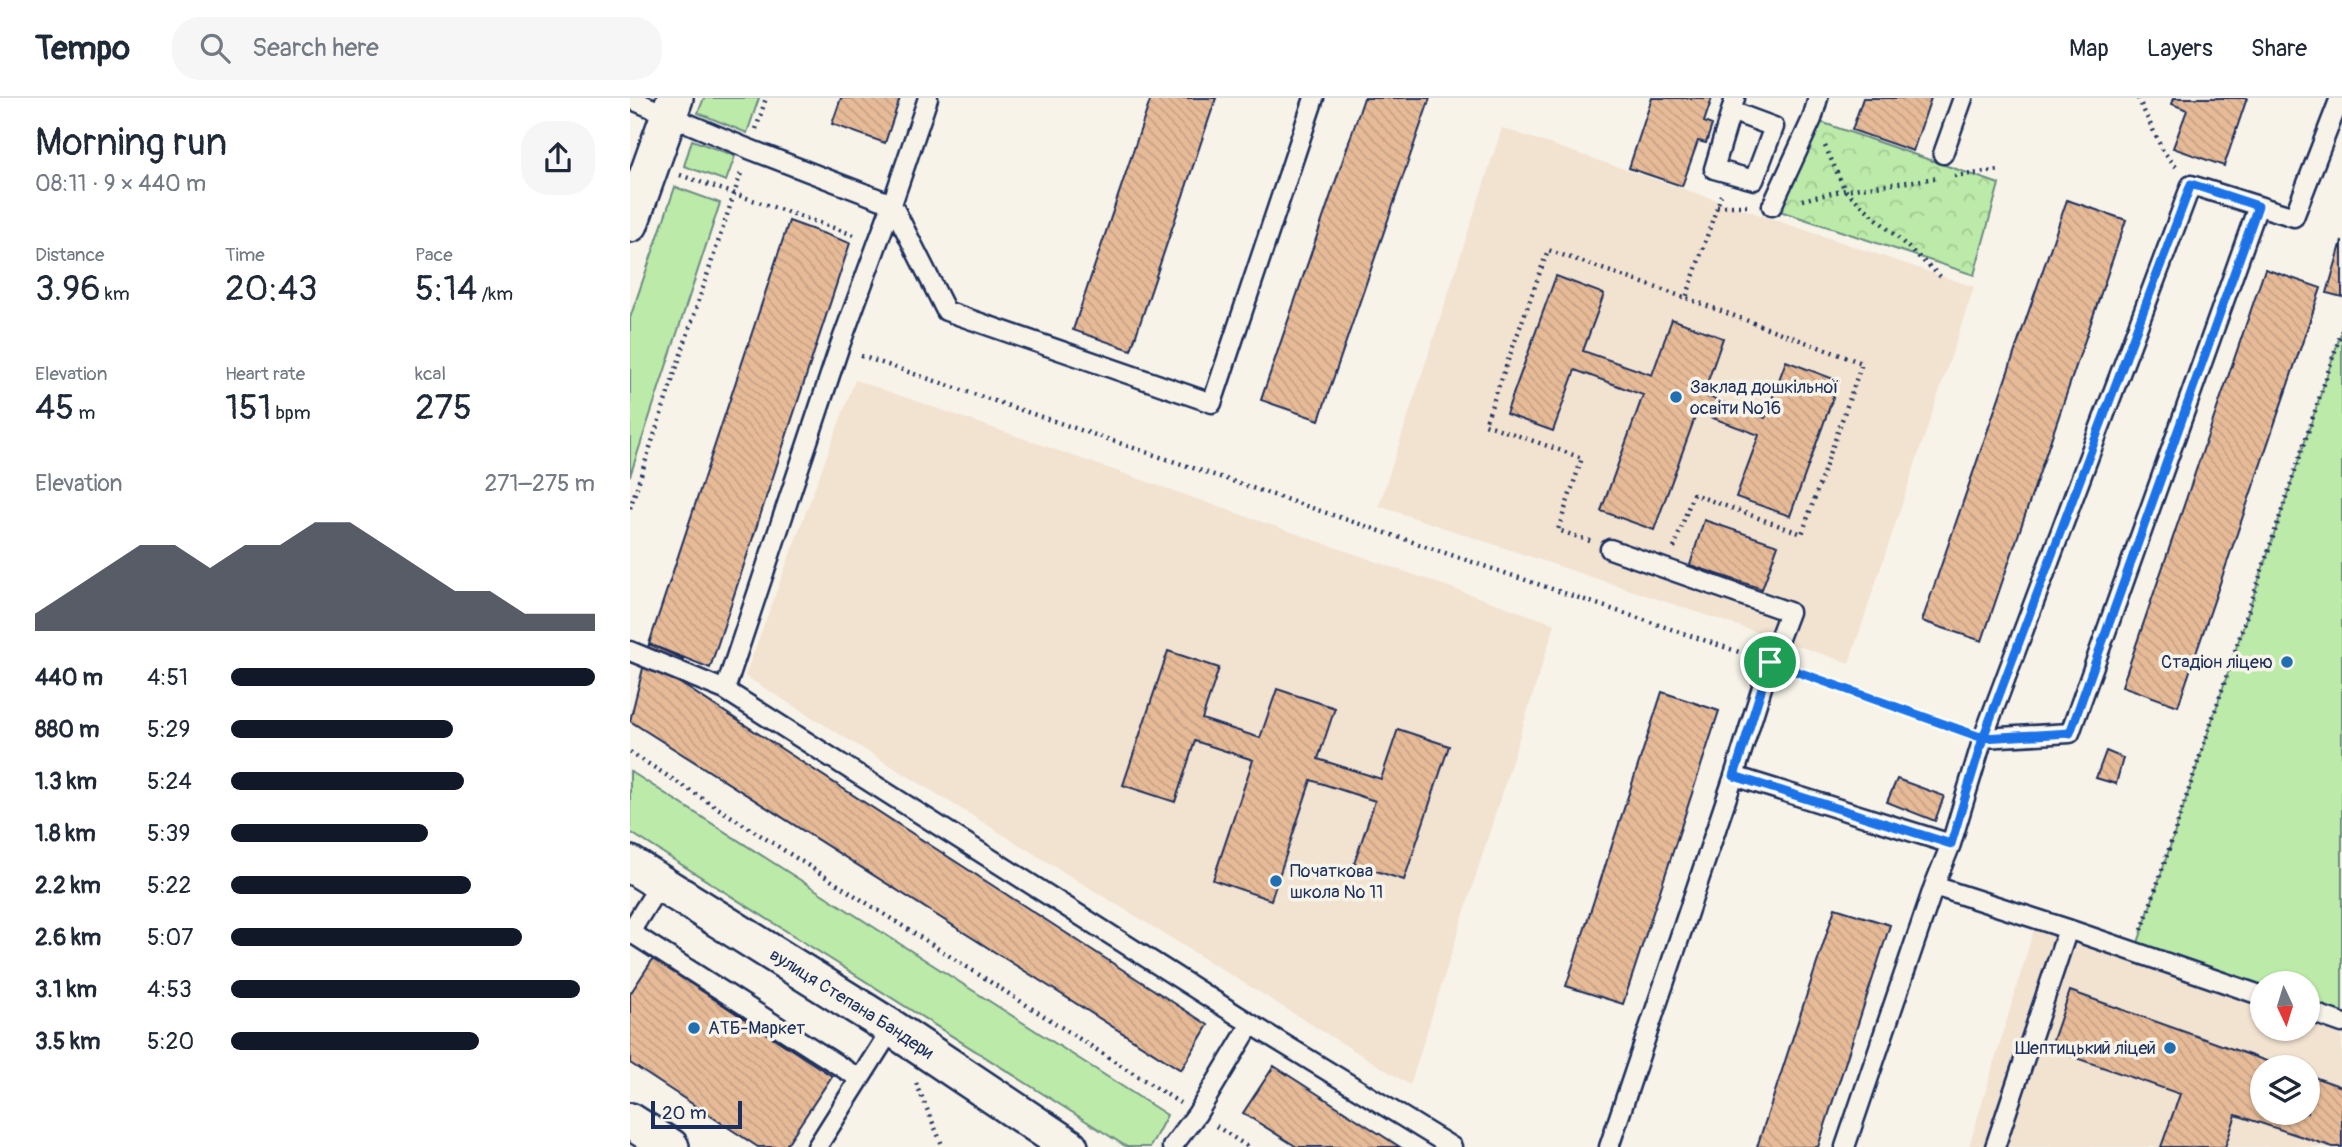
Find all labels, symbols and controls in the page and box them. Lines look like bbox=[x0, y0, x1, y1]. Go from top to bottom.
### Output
search box bbox=[172, 17, 662, 80]
text: Tempo bbox=[35, 28, 130, 69]
icon: search bbox=[196, 29, 234, 67]
text: Search here bbox=[252, 32, 379, 64]
text: Map bbox=[2069, 34, 2109, 63]
text: Layers bbox=[2147, 34, 2213, 63]
text: Share bbox=[2251, 34, 2307, 63]
text: Morning run bbox=[35, 119, 227, 167]
button: share bbox=[521, 121, 595, 195]
text: 08:11 · 9 × 440 m bbox=[35, 169, 206, 198]
text: Distance bbox=[35, 243, 104, 267]
text: Time bbox=[225, 243, 265, 267]
text: Pace bbox=[415, 243, 453, 267]
text: 3.96 bbox=[35, 267, 101, 311]
text: 20:43 bbox=[225, 267, 318, 311]
text: 5:14 bbox=[415, 267, 477, 311]
text: km bbox=[101, 282, 130, 306]
text: /km bbox=[477, 282, 513, 306]
text: Elevation bbox=[35, 362, 107, 386]
text: Heart rate bbox=[225, 362, 305, 386]
text: kcal bbox=[415, 362, 446, 386]
place label: Заклад дошкільної освіти №16 bbox=[1690, 376, 1839, 420]
text: 45 bbox=[35, 386, 74, 430]
text: 151 bbox=[225, 386, 271, 430]
text: 275 bbox=[415, 386, 472, 430]
marker: Заклад дошкільної освіти №16 bbox=[1668, 389, 1684, 405]
text: m bbox=[74, 401, 95, 425]
text: bpm bbox=[271, 401, 311, 425]
text: Elevation bbox=[35, 469, 123, 498]
text: 271–275 m bbox=[485, 469, 595, 498]
pin bbox=[1740, 632, 1800, 692]
icon: arrive bbox=[1751, 643, 1789, 681]
place label: Стадіон ліцею bbox=[2161, 651, 2273, 674]
marker: Стадіон ліцею bbox=[2279, 654, 2295, 670]
text: 440 m bbox=[35, 663, 103, 692]
text: 4:51 bbox=[147, 663, 188, 692]
text: 880 m bbox=[35, 715, 99, 744]
text: 5:29 bbox=[147, 715, 190, 744]
text: 1.3 km bbox=[35, 767, 97, 796]
text: 5:24 bbox=[147, 767, 192, 796]
text: 1.8 km bbox=[35, 819, 96, 848]
text: 5:39 bbox=[147, 819, 190, 848]
place label: Початкова школа № 11 bbox=[1290, 860, 1383, 904]
text: 2.2 km bbox=[35, 871, 101, 900]
text: 5:22 bbox=[147, 871, 191, 900]
marker: Початкова школа № 11 bbox=[1268, 873, 1284, 889]
text: 2.6 km bbox=[35, 923, 101, 952]
text: 5:07 bbox=[147, 923, 193, 952]
street label: вулиця Степана Бандери bbox=[765, 943, 938, 1064]
north arrow bbox=[2250, 971, 2320, 1041]
map controls bbox=[2250, 971, 2320, 1125]
text: 3.1 km bbox=[35, 975, 97, 1004]
text: 4:53 bbox=[147, 975, 192, 1004]
place label: АТБ-Маркет bbox=[708, 1017, 805, 1040]
marker: АТБ-Маркет bbox=[686, 1020, 702, 1036]
text: 3.5 km bbox=[35, 1027, 100, 1056]
text: 5:20 bbox=[147, 1027, 194, 1056]
place label: Шептицький ліцей bbox=[2015, 1037, 2156, 1060]
marker: Шептицький ліцей bbox=[2162, 1040, 2178, 1056]
button: layers bbox=[2250, 1055, 2320, 1125]
scale bar bbox=[651, 1098, 742, 1130]
text: 20 m bbox=[662, 1101, 707, 1125]

